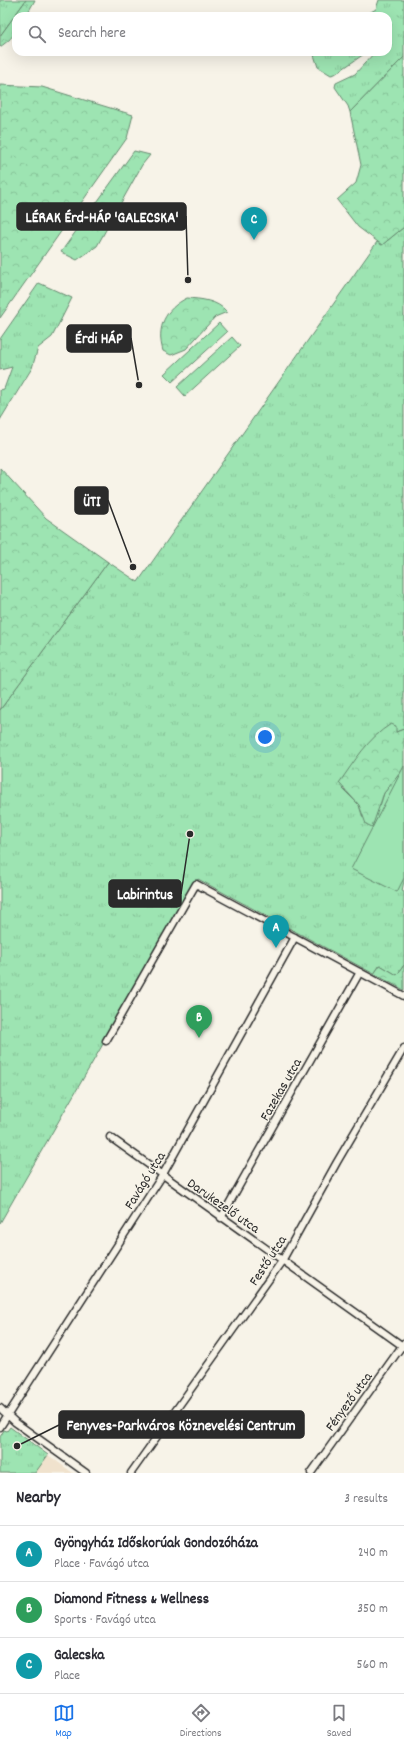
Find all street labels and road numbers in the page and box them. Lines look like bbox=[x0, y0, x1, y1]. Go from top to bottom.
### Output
street label: Fazekas utca bbox=[256, 1055, 308, 1125]
street label: Favágó utca bbox=[120, 1148, 172, 1214]
street label: Darukezelő utca bbox=[182, 1174, 264, 1239]
street label: Festő utca bbox=[245, 1232, 293, 1290]
street label: Fényező utca bbox=[321, 1368, 378, 1436]

